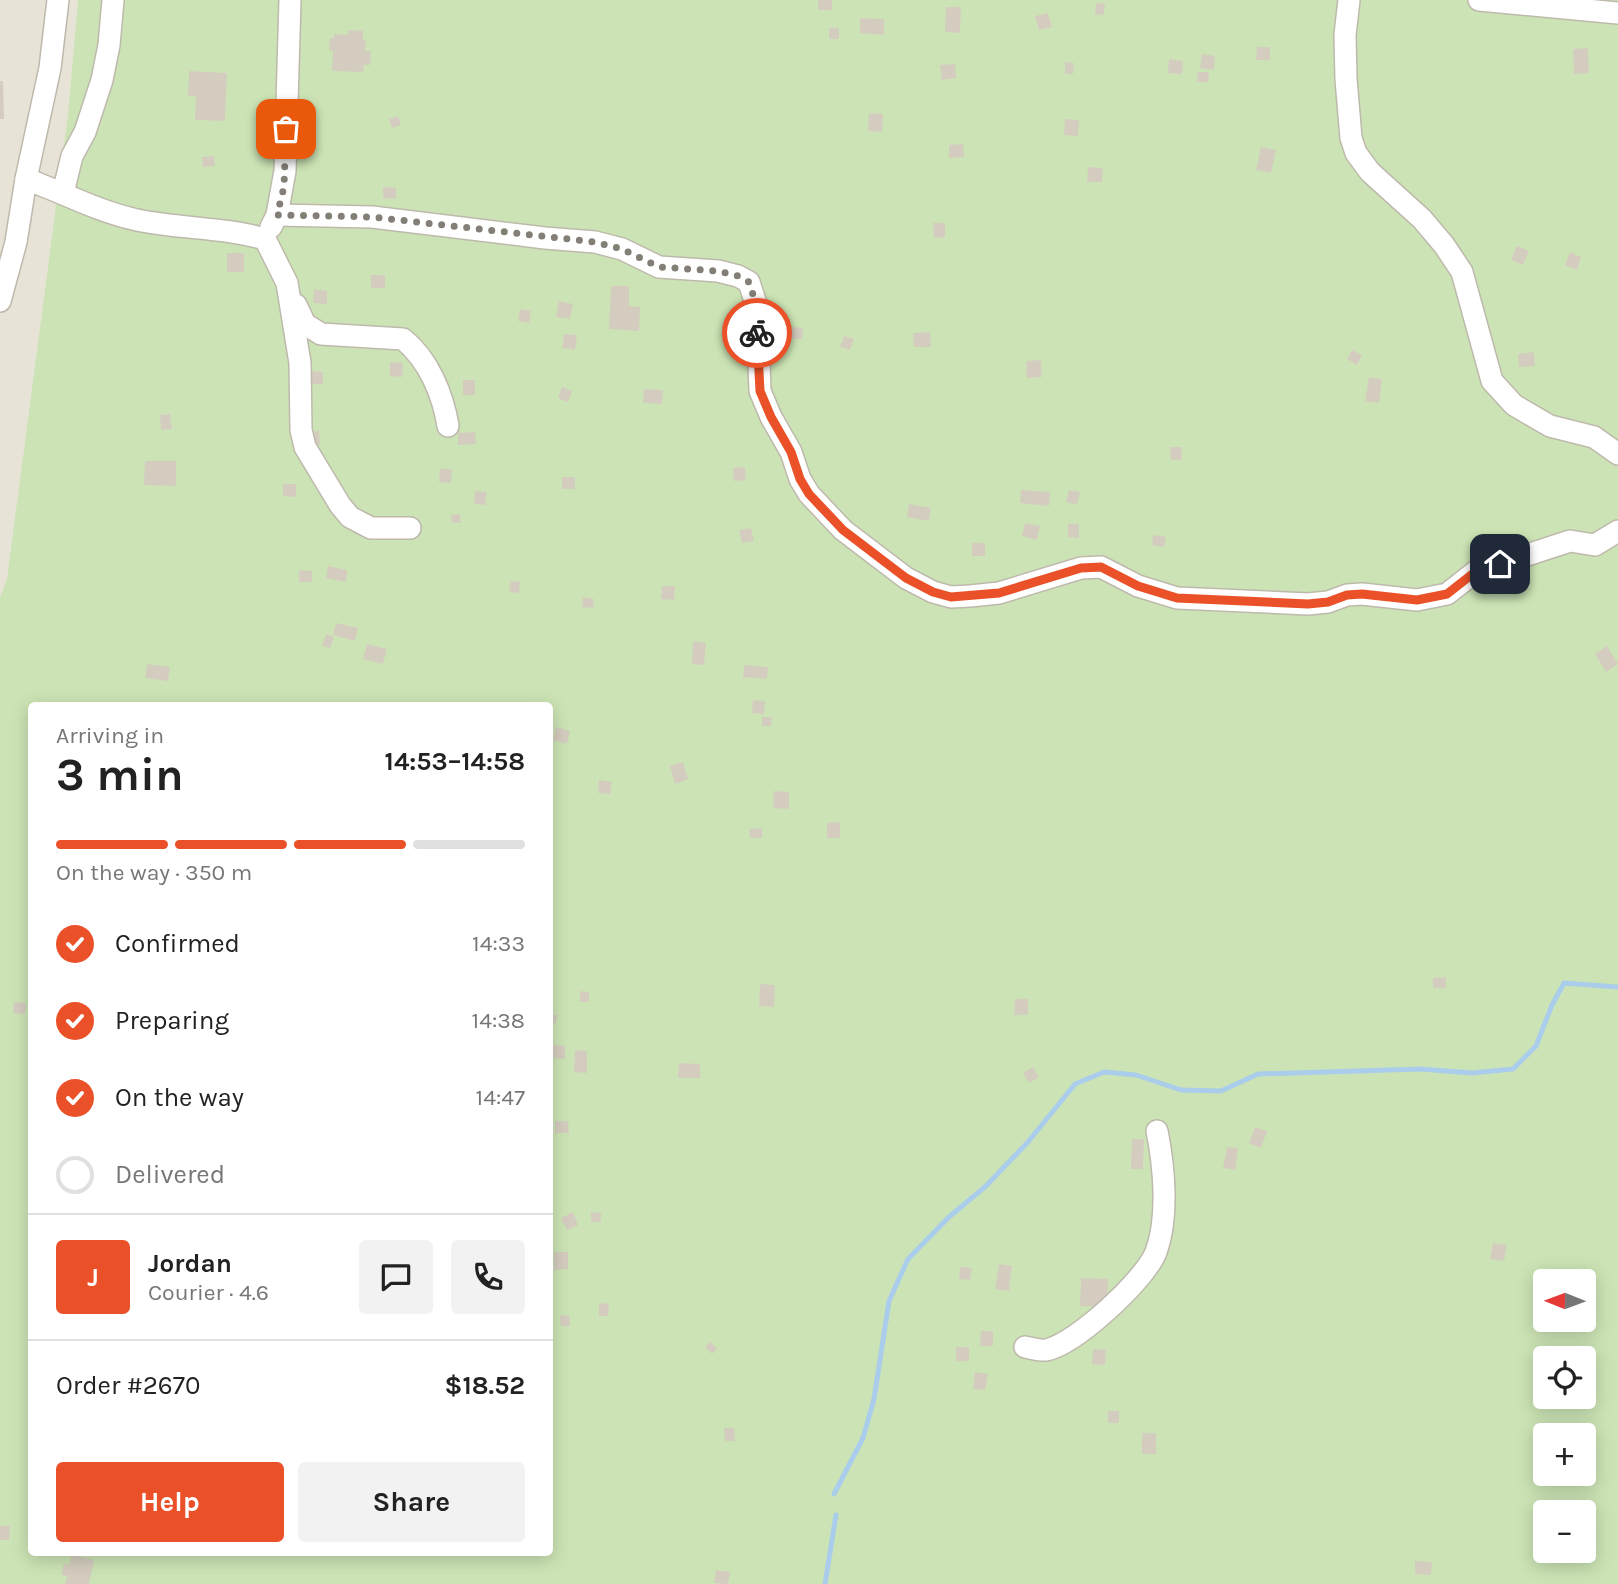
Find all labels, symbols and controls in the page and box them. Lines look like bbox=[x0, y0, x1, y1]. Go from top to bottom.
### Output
pin bbox=[256, 99, 316, 159]
icon: bag bbox=[267, 110, 305, 148]
courier bbox=[722, 298, 792, 368]
icon: bike bbox=[738, 314, 776, 352]
pin bbox=[1470, 534, 1530, 594]
icon: home bbox=[1481, 545, 1519, 583]
text: Arriving in bbox=[56, 722, 164, 749]
text: 14:53–14:58 bbox=[385, 746, 525, 777]
text: 3 min bbox=[56, 748, 184, 802]
text: On the way · 350 m bbox=[56, 859, 252, 886]
icon: check bbox=[56, 925, 94, 963]
text: Confirmed bbox=[115, 928, 240, 959]
text: 14:33 bbox=[472, 930, 525, 957]
icon: check bbox=[56, 1002, 94, 1040]
text: Preparing bbox=[115, 1005, 229, 1036]
text: 14:38 bbox=[472, 1007, 525, 1034]
icon: check bbox=[56, 1079, 94, 1117]
text: On the way bbox=[115, 1082, 244, 1113]
text: 14:47 bbox=[476, 1084, 525, 1111]
text: Delivered bbox=[115, 1159, 225, 1190]
button: chat bbox=[359, 1240, 433, 1314]
button: phone bbox=[451, 1240, 525, 1314]
text: Jordan bbox=[148, 1248, 232, 1279]
text: J bbox=[87, 1262, 99, 1293]
north arrow bbox=[1533, 1269, 1596, 1332]
map controls bbox=[1533, 1269, 1596, 1563]
text: Courier · 4.6 bbox=[148, 1279, 269, 1306]
button: locate bbox=[1533, 1346, 1596, 1409]
text: Order #2670 bbox=[56, 1370, 200, 1401]
text: $18.52 bbox=[445, 1370, 525, 1401]
button: + bbox=[1533, 1423, 1596, 1486]
button: Help bbox=[56, 1462, 284, 1542]
button: Share bbox=[298, 1462, 525, 1542]
button: − bbox=[1533, 1500, 1596, 1563]

